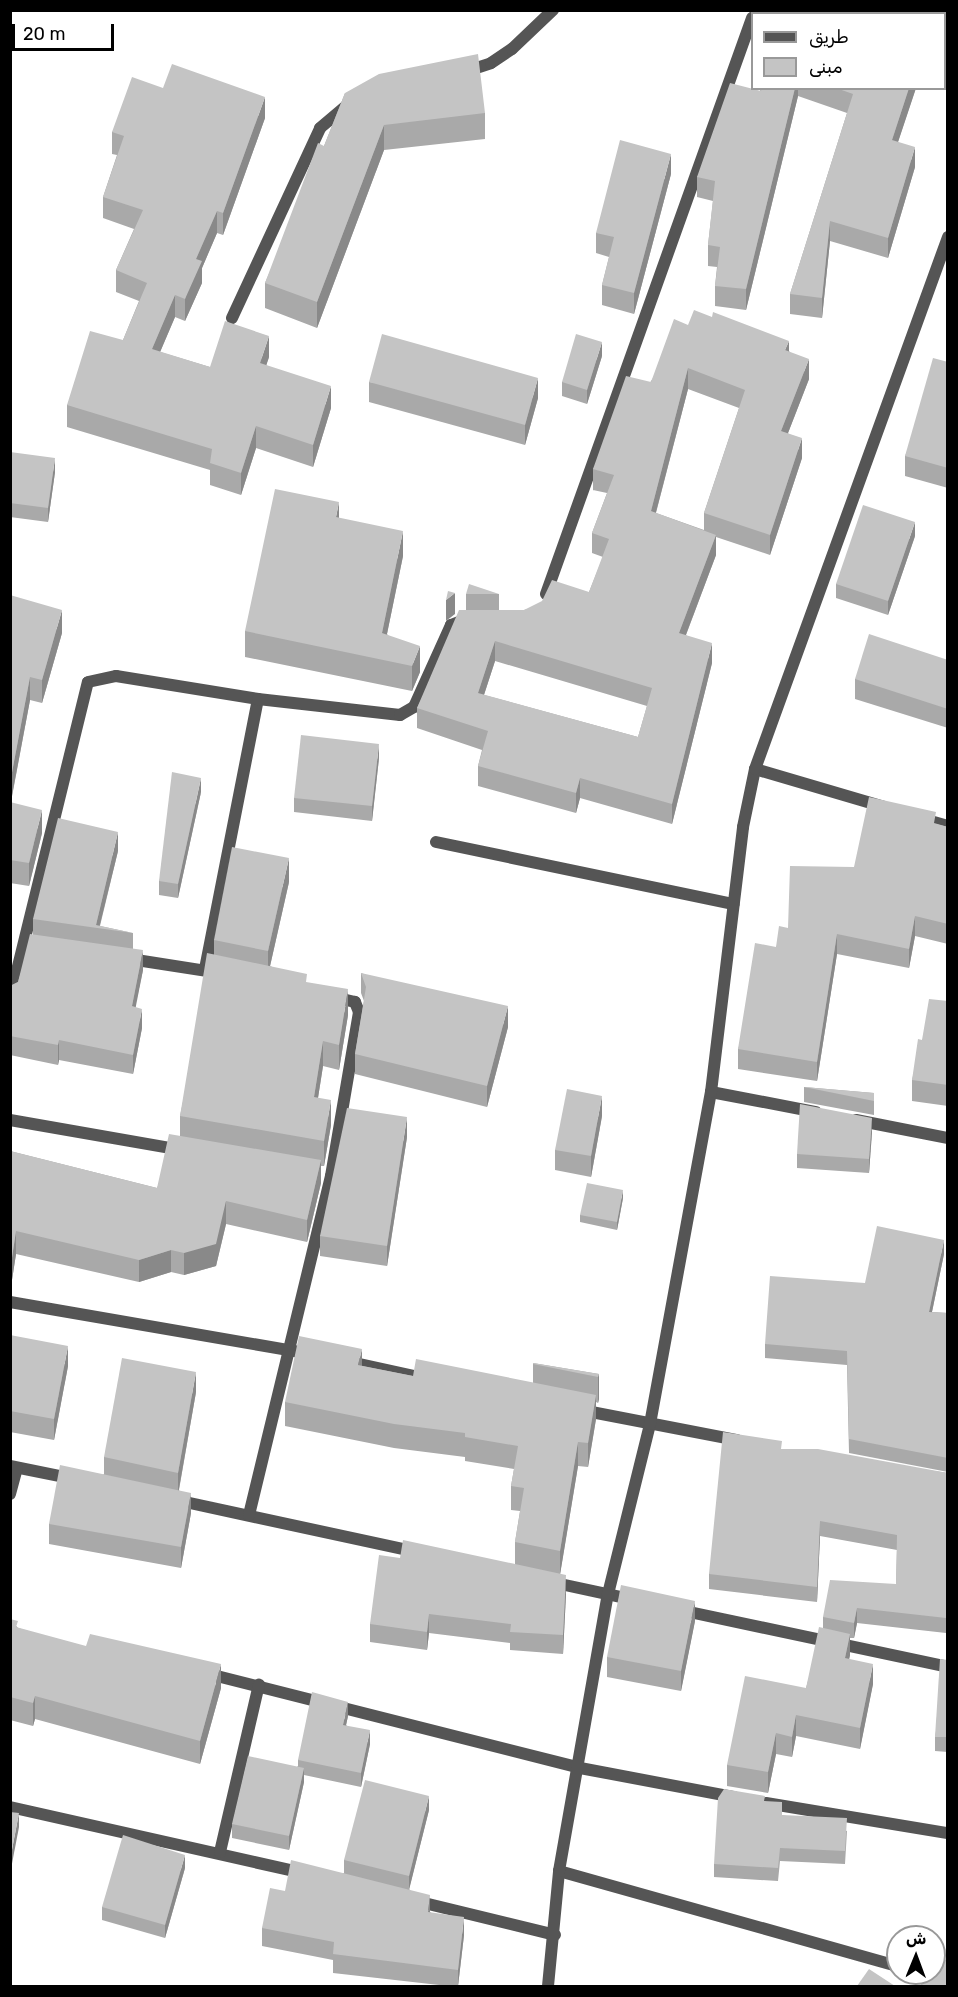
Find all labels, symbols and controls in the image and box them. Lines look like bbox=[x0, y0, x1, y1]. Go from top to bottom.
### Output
scale bar bbox=[15, 12, 117, 50]
legend bbox=[751, 12, 946, 90]
text: 20 m bbox=[23, 23, 65, 45]
text: طريق bbox=[809, 26, 849, 48]
text: مبنى bbox=[809, 56, 843, 78]
north arrow bbox=[886, 1925, 946, 1985]
text: ش bbox=[906, 1929, 927, 1948]

